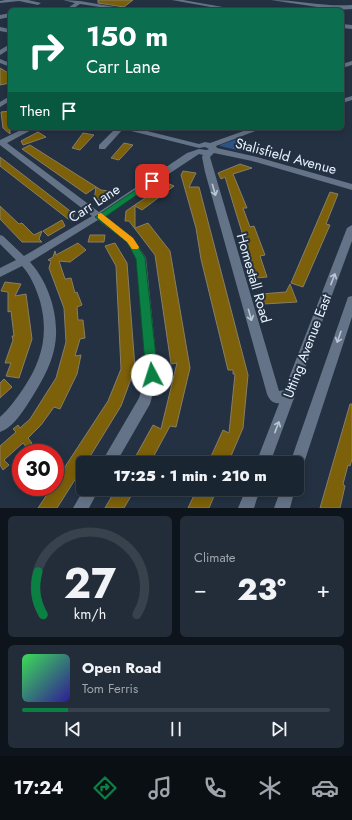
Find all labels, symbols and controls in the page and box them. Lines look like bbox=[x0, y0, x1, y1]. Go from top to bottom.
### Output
text: 150 m bbox=[86, 16, 168, 57]
icon: right bbox=[20, 24, 72, 76]
text: Carr Lane bbox=[86, 54, 160, 80]
text: Then bbox=[20, 100, 50, 122]
icon: arrive bbox=[58, 100, 80, 122]
street label: Stalisfield Avenue bbox=[233, 133, 339, 179]
pin bbox=[135, 164, 169, 198]
icon: arrive bbox=[141, 170, 163, 192]
street label: Carr Lane bbox=[64, 179, 124, 227]
one-way arrow bbox=[211, 184, 218, 197]
street label: Homestall Road bbox=[232, 231, 276, 325]
one-way arrow bbox=[329, 273, 337, 285]
street label: Utting Avenue East bbox=[278, 291, 336, 401]
one-way arrow bbox=[247, 309, 254, 322]
one-way arrow bbox=[335, 330, 343, 342]
position arrow bbox=[131, 354, 173, 396]
one-way arrow bbox=[273, 421, 281, 433]
speed limit sign: 30 bbox=[12, 444, 64, 496]
text: 17:25 · 1 min · 210 m bbox=[113, 465, 267, 487]
text: Climate bbox=[194, 548, 235, 567]
text: 27 bbox=[64, 552, 116, 613]
text: 23° bbox=[237, 568, 286, 611]
text: − bbox=[194, 573, 207, 605]
text: + bbox=[316, 573, 330, 605]
text: km/h bbox=[74, 603, 106, 623]
text: Open Road bbox=[82, 657, 161, 679]
text: Tom Ferris bbox=[82, 679, 138, 698]
icon: previous bbox=[62, 718, 84, 740]
icon: pause bbox=[165, 718, 187, 740]
icon: next bbox=[268, 718, 290, 740]
icon: directions bbox=[91, 774, 119, 802]
icon: music bbox=[146, 774, 174, 802]
icon: phone bbox=[201, 774, 229, 802]
icon: climate bbox=[256, 774, 284, 802]
icon: car bbox=[311, 774, 339, 802]
text: 17:24 bbox=[13, 775, 64, 801]

